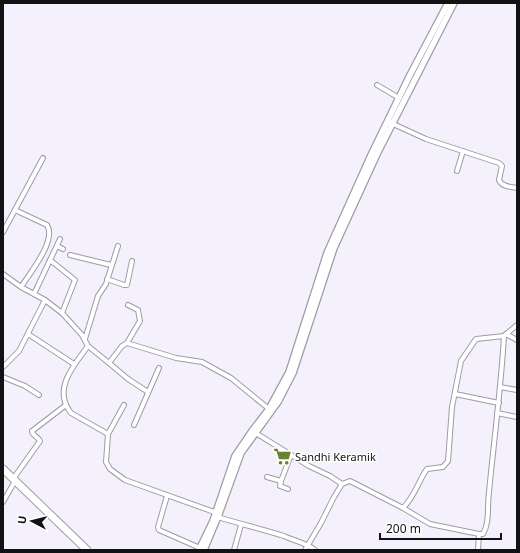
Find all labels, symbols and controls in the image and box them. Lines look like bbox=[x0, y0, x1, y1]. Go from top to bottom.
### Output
supermarket icon: Sandhi Keramik bbox=[272, 447, 292, 467]
place label: Sandhi Keramik bbox=[295, 449, 376, 464]
north arrow bbox=[12, 501, 52, 541]
text: U bbox=[14, 515, 30, 525]
scale bar bbox=[380, 515, 501, 541]
text: 200 m bbox=[386, 520, 421, 537]

